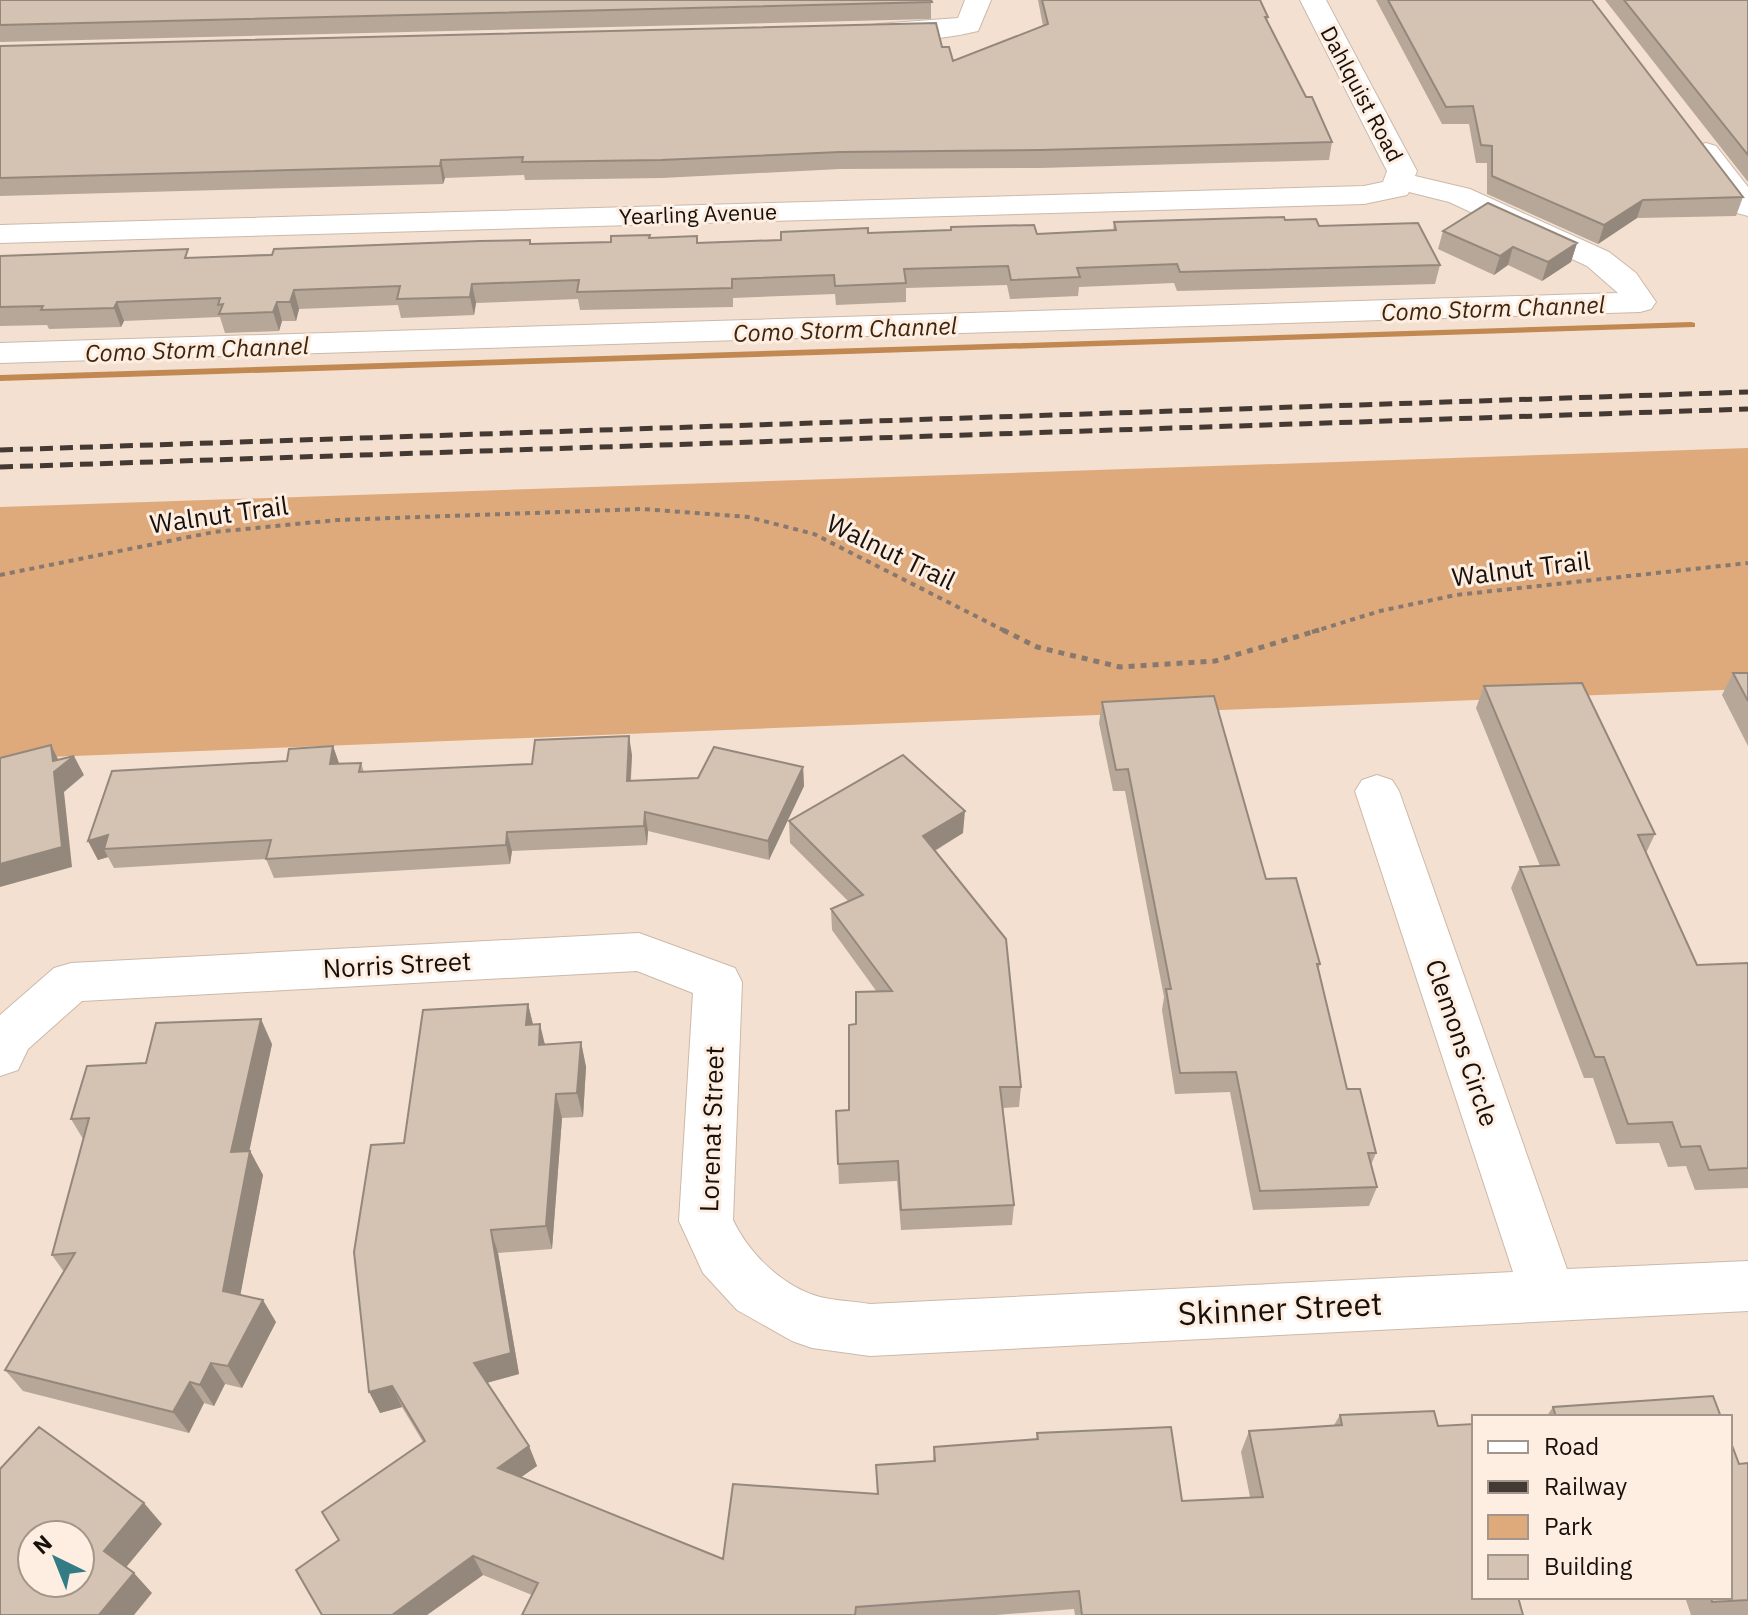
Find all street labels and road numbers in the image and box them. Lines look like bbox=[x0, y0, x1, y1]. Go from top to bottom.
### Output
street label: Dahlquist Road bbox=[1314, 21, 1410, 167]
street label: Yearling Avenue bbox=[618, 196, 777, 231]
street label: Walnut Trail bbox=[148, 487, 290, 541]
street label: Walnut Trail bbox=[821, 505, 961, 597]
street label: Walnut Trail bbox=[1450, 543, 1592, 593]
street label: Norris Street bbox=[322, 943, 472, 985]
street label: Clemons Circle bbox=[1418, 954, 1507, 1131]
street label: Lorenat Street bbox=[691, 1045, 731, 1213]
street label: Skinner Street bbox=[1177, 1282, 1383, 1334]

